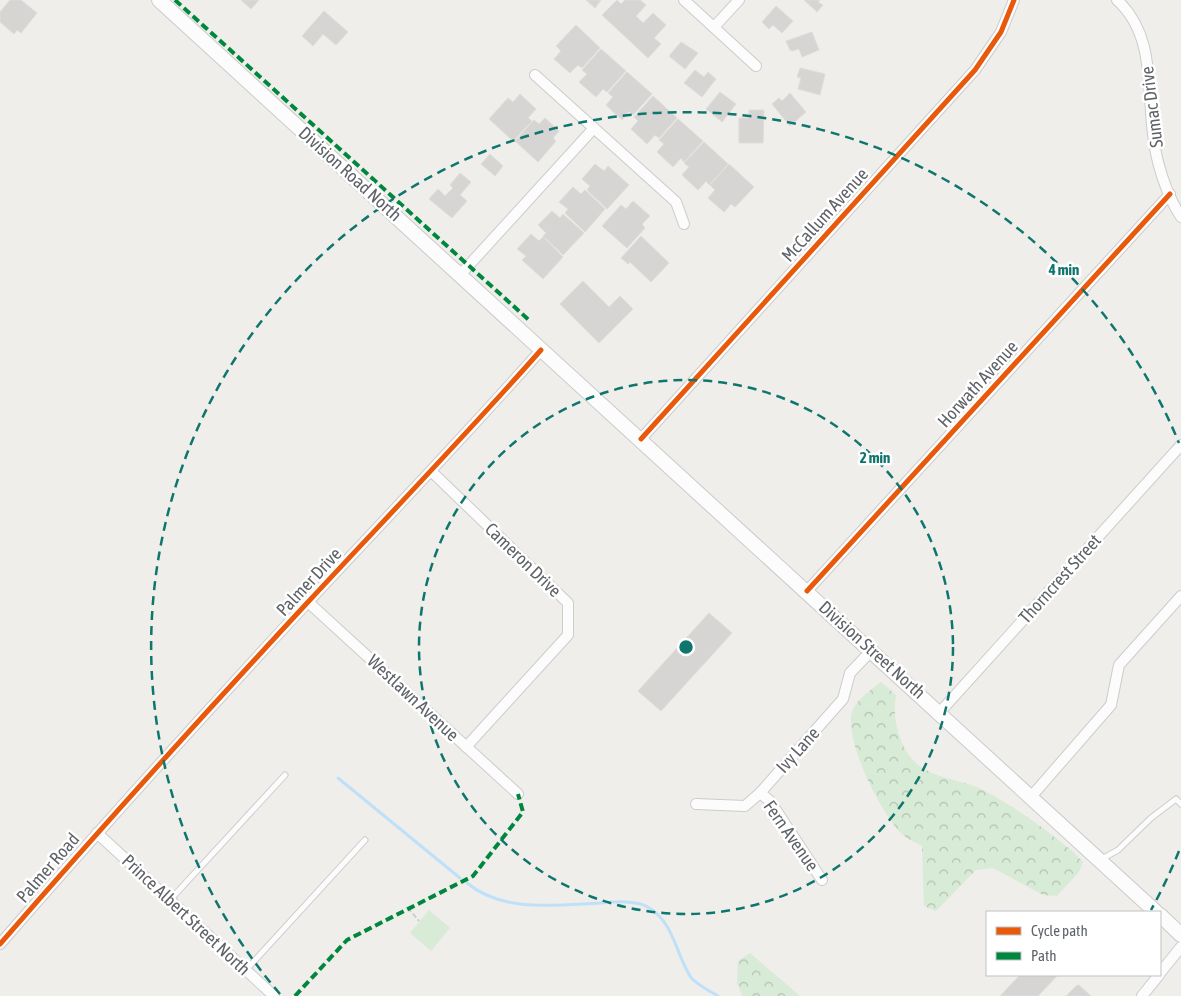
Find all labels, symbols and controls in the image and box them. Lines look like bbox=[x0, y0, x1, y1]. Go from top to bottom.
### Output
street label: Sumac Drive bbox=[1136, 65, 1167, 149]
street label: Division Road North bbox=[295, 122, 406, 225]
street label: McCallum Avenue bbox=[777, 164, 872, 266]
text: 4 min bbox=[1048, 261, 1079, 278]
street label: Horwath Avenue bbox=[933, 336, 1022, 431]
text: 2 min bbox=[860, 449, 890, 466]
street label: Cameron Drive bbox=[481, 518, 566, 601]
street label: Thorncrest Street bbox=[1014, 530, 1105, 627]
street label: Palmer Drive bbox=[272, 543, 345, 620]
street label: Division Street North bbox=[815, 596, 930, 703]
centre of rings bbox=[677, 638, 695, 656]
street label: Westlawn Avenue bbox=[363, 650, 463, 745]
street label: Ivy Lane bbox=[772, 723, 824, 777]
street label: Fern Avenue bbox=[759, 796, 823, 875]
street label: Palmer Road bbox=[12, 829, 83, 907]
street label: Prince Albert Street North bbox=[118, 850, 255, 979]
legend bbox=[986, 911, 1161, 976]
text: Cycle path bbox=[1031, 922, 1088, 939]
text: Path bbox=[1031, 947, 1057, 964]

